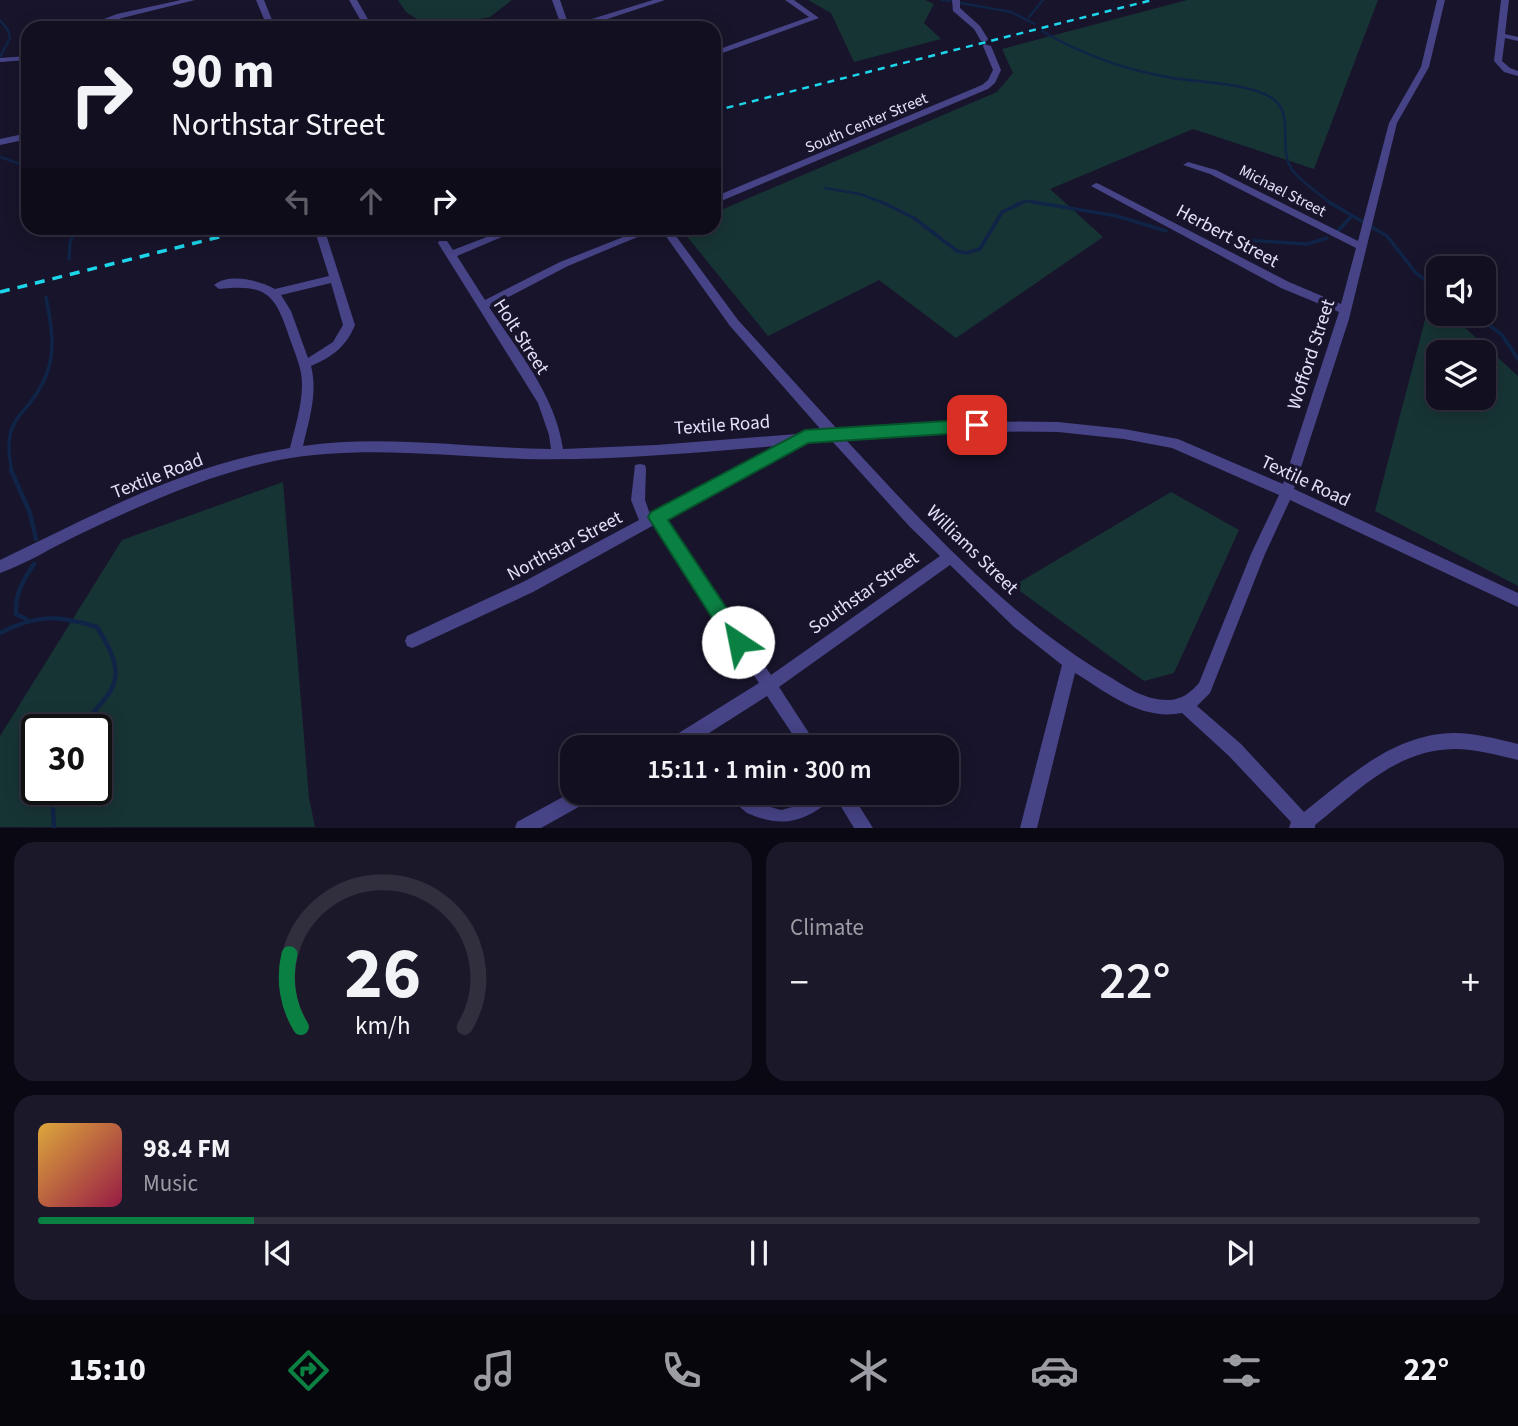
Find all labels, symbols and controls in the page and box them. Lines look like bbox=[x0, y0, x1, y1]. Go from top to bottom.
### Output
text: 90 m bbox=[171, 37, 275, 107]
icon: right bbox=[56, 49, 147, 140]
street label: South Center Street bbox=[802, 87, 932, 159]
text: Northstar Street bbox=[171, 102, 385, 148]
street label: Michael Street bbox=[1235, 160, 1330, 223]
icon: left bbox=[279, 182, 317, 220]
icon: ahead bbox=[352, 182, 390, 220]
icon: right bbox=[425, 182, 463, 220]
street label: Herbert Street bbox=[1171, 198, 1284, 275]
map controls bbox=[1426, 256, 1496, 410]
button: sound bbox=[1426, 256, 1496, 326]
street label: Holt Street bbox=[486, 294, 556, 380]
street label: Wofford Street bbox=[1281, 295, 1342, 413]
button: layers bbox=[1426, 340, 1496, 410]
pin bbox=[947, 395, 1007, 455]
icon: arrive bbox=[958, 406, 996, 444]
street label: Textile Road bbox=[673, 409, 771, 442]
street label: Textile Road bbox=[108, 447, 207, 506]
street label: Textile Road bbox=[1256, 449, 1355, 514]
street label: Williams Street bbox=[920, 499, 1024, 601]
street label: Northstar Street bbox=[502, 504, 628, 588]
street label: Southstar Street bbox=[803, 545, 925, 641]
position arrow bbox=[701, 605, 775, 679]
speed limit sign: 30 bbox=[21, 714, 112, 805]
text: 15:11 · 1 min · 300 m bbox=[647, 751, 872, 788]
text: Climate bbox=[790, 911, 864, 944]
text: 26 bbox=[345, 923, 421, 1027]
text: 22° bbox=[1099, 945, 1171, 1019]
text: − bbox=[790, 956, 809, 1010]
text: + bbox=[1461, 956, 1480, 1010]
text: km/h bbox=[355, 1008, 411, 1044]
text: 98.4 FM bbox=[143, 1130, 231, 1167]
text: Music bbox=[143, 1167, 198, 1200]
icon: previous bbox=[259, 1234, 297, 1272]
icon: pause bbox=[740, 1234, 778, 1272]
icon: next bbox=[1221, 1234, 1259, 1272]
icon: directions bbox=[284, 1346, 333, 1395]
icon: music bbox=[470, 1346, 519, 1395]
icon: phone bbox=[657, 1346, 706, 1395]
icon: climate bbox=[844, 1346, 893, 1395]
icon: car bbox=[1030, 1346, 1079, 1395]
icon: filters bbox=[1217, 1346, 1266, 1395]
text: 15:10 bbox=[69, 1347, 146, 1393]
text: 22° bbox=[1404, 1347, 1449, 1393]

